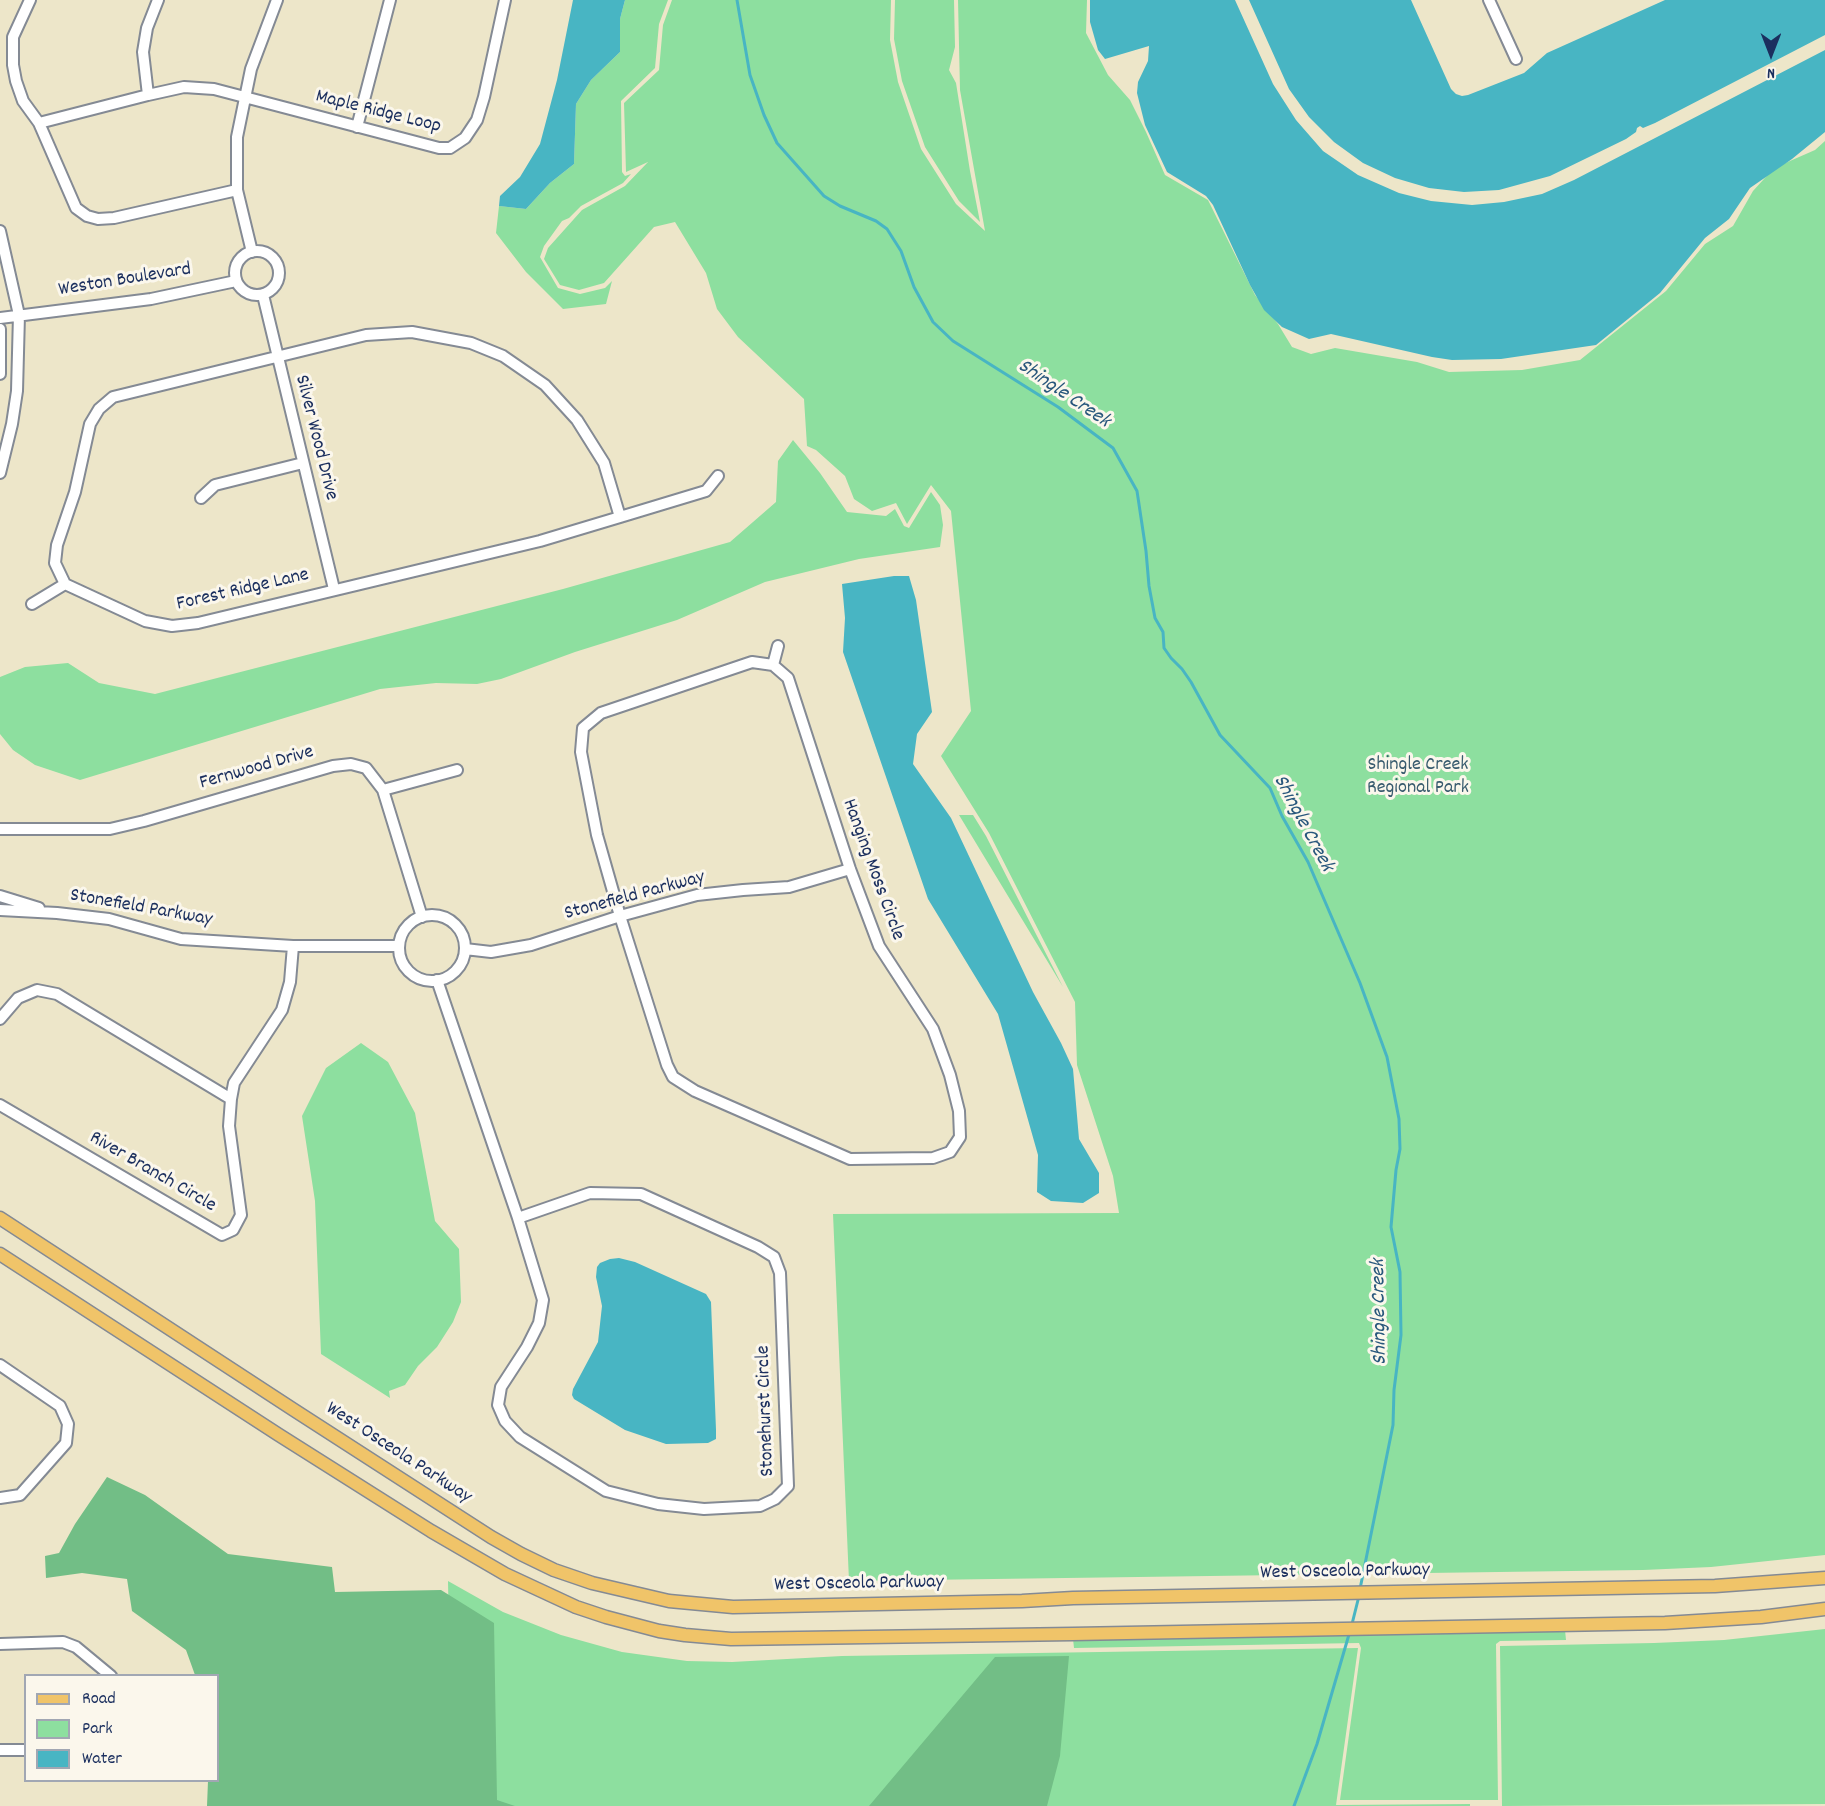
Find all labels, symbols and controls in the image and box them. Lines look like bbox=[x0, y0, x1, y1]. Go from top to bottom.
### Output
north arrow bbox=[1741, 24, 1801, 84]
text: N bbox=[1767, 61, 1775, 84]
street label: Maple Ridge Loop bbox=[313, 86, 443, 140]
street label: Weston Boulevard bbox=[57, 259, 193, 303]
water label: Shingle Creek bbox=[1012, 355, 1114, 435]
street label: Silver Wood Drive bbox=[288, 373, 342, 503]
street label: Forest Ridge Lane bbox=[175, 564, 311, 618]
street label: Fernwood Drive bbox=[197, 741, 317, 797]
park label: Shingle Creek Regional Park bbox=[1367, 754, 1469, 801]
water label: Shingle Creek bbox=[1266, 771, 1338, 877]
street label: Hanging Moss Circle bbox=[835, 796, 909, 944]
street label: Stonefield Parkway bbox=[562, 867, 708, 927]
street label: Stonefield Parkway bbox=[68, 885, 214, 933]
street label: River Branch Circle bbox=[84, 1127, 220, 1219]
water label: Shingle Creek bbox=[1367, 1259, 1395, 1365]
street label: Stonehurst Circle bbox=[753, 1345, 781, 1477]
street label: West Osceola Parkway bbox=[320, 1398, 476, 1510]
street label: West Osceola Parkway bbox=[1260, 1560, 1430, 1586]
street label: West Osceola Parkway bbox=[774, 1572, 944, 1598]
legend bbox=[24, 1674, 219, 1782]
text: Road bbox=[82, 1687, 116, 1712]
text: Park bbox=[82, 1717, 113, 1742]
text: Water bbox=[82, 1747, 122, 1772]

